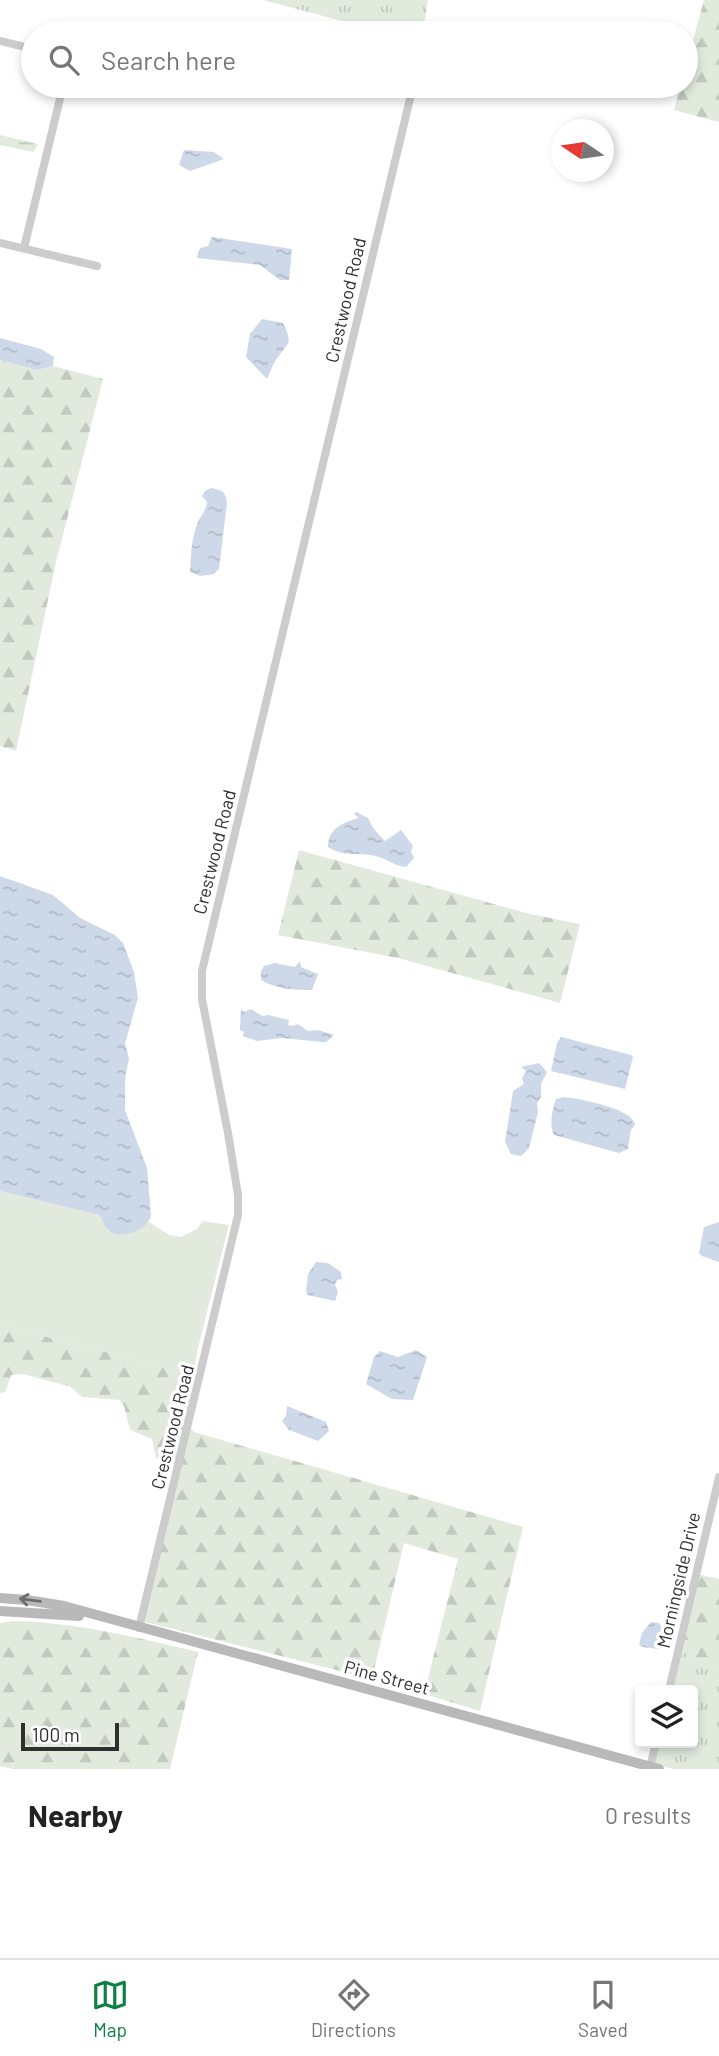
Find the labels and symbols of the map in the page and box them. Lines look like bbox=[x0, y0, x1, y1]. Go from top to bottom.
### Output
north arrow bbox=[551, 119, 614, 182]
street label: Crestwood Road bbox=[320, 235, 370, 365]
street label: Crestwood Road bbox=[188, 787, 240, 917]
street label: Crestwood Road bbox=[146, 1362, 198, 1492]
street label: Morningside Drive bbox=[652, 1510, 704, 1650]
one-way arrow bbox=[19, 1594, 42, 1607]
street label: Pine Street bbox=[342, 1655, 432, 1699]
scale bar bbox=[21, 1720, 119, 1752]

